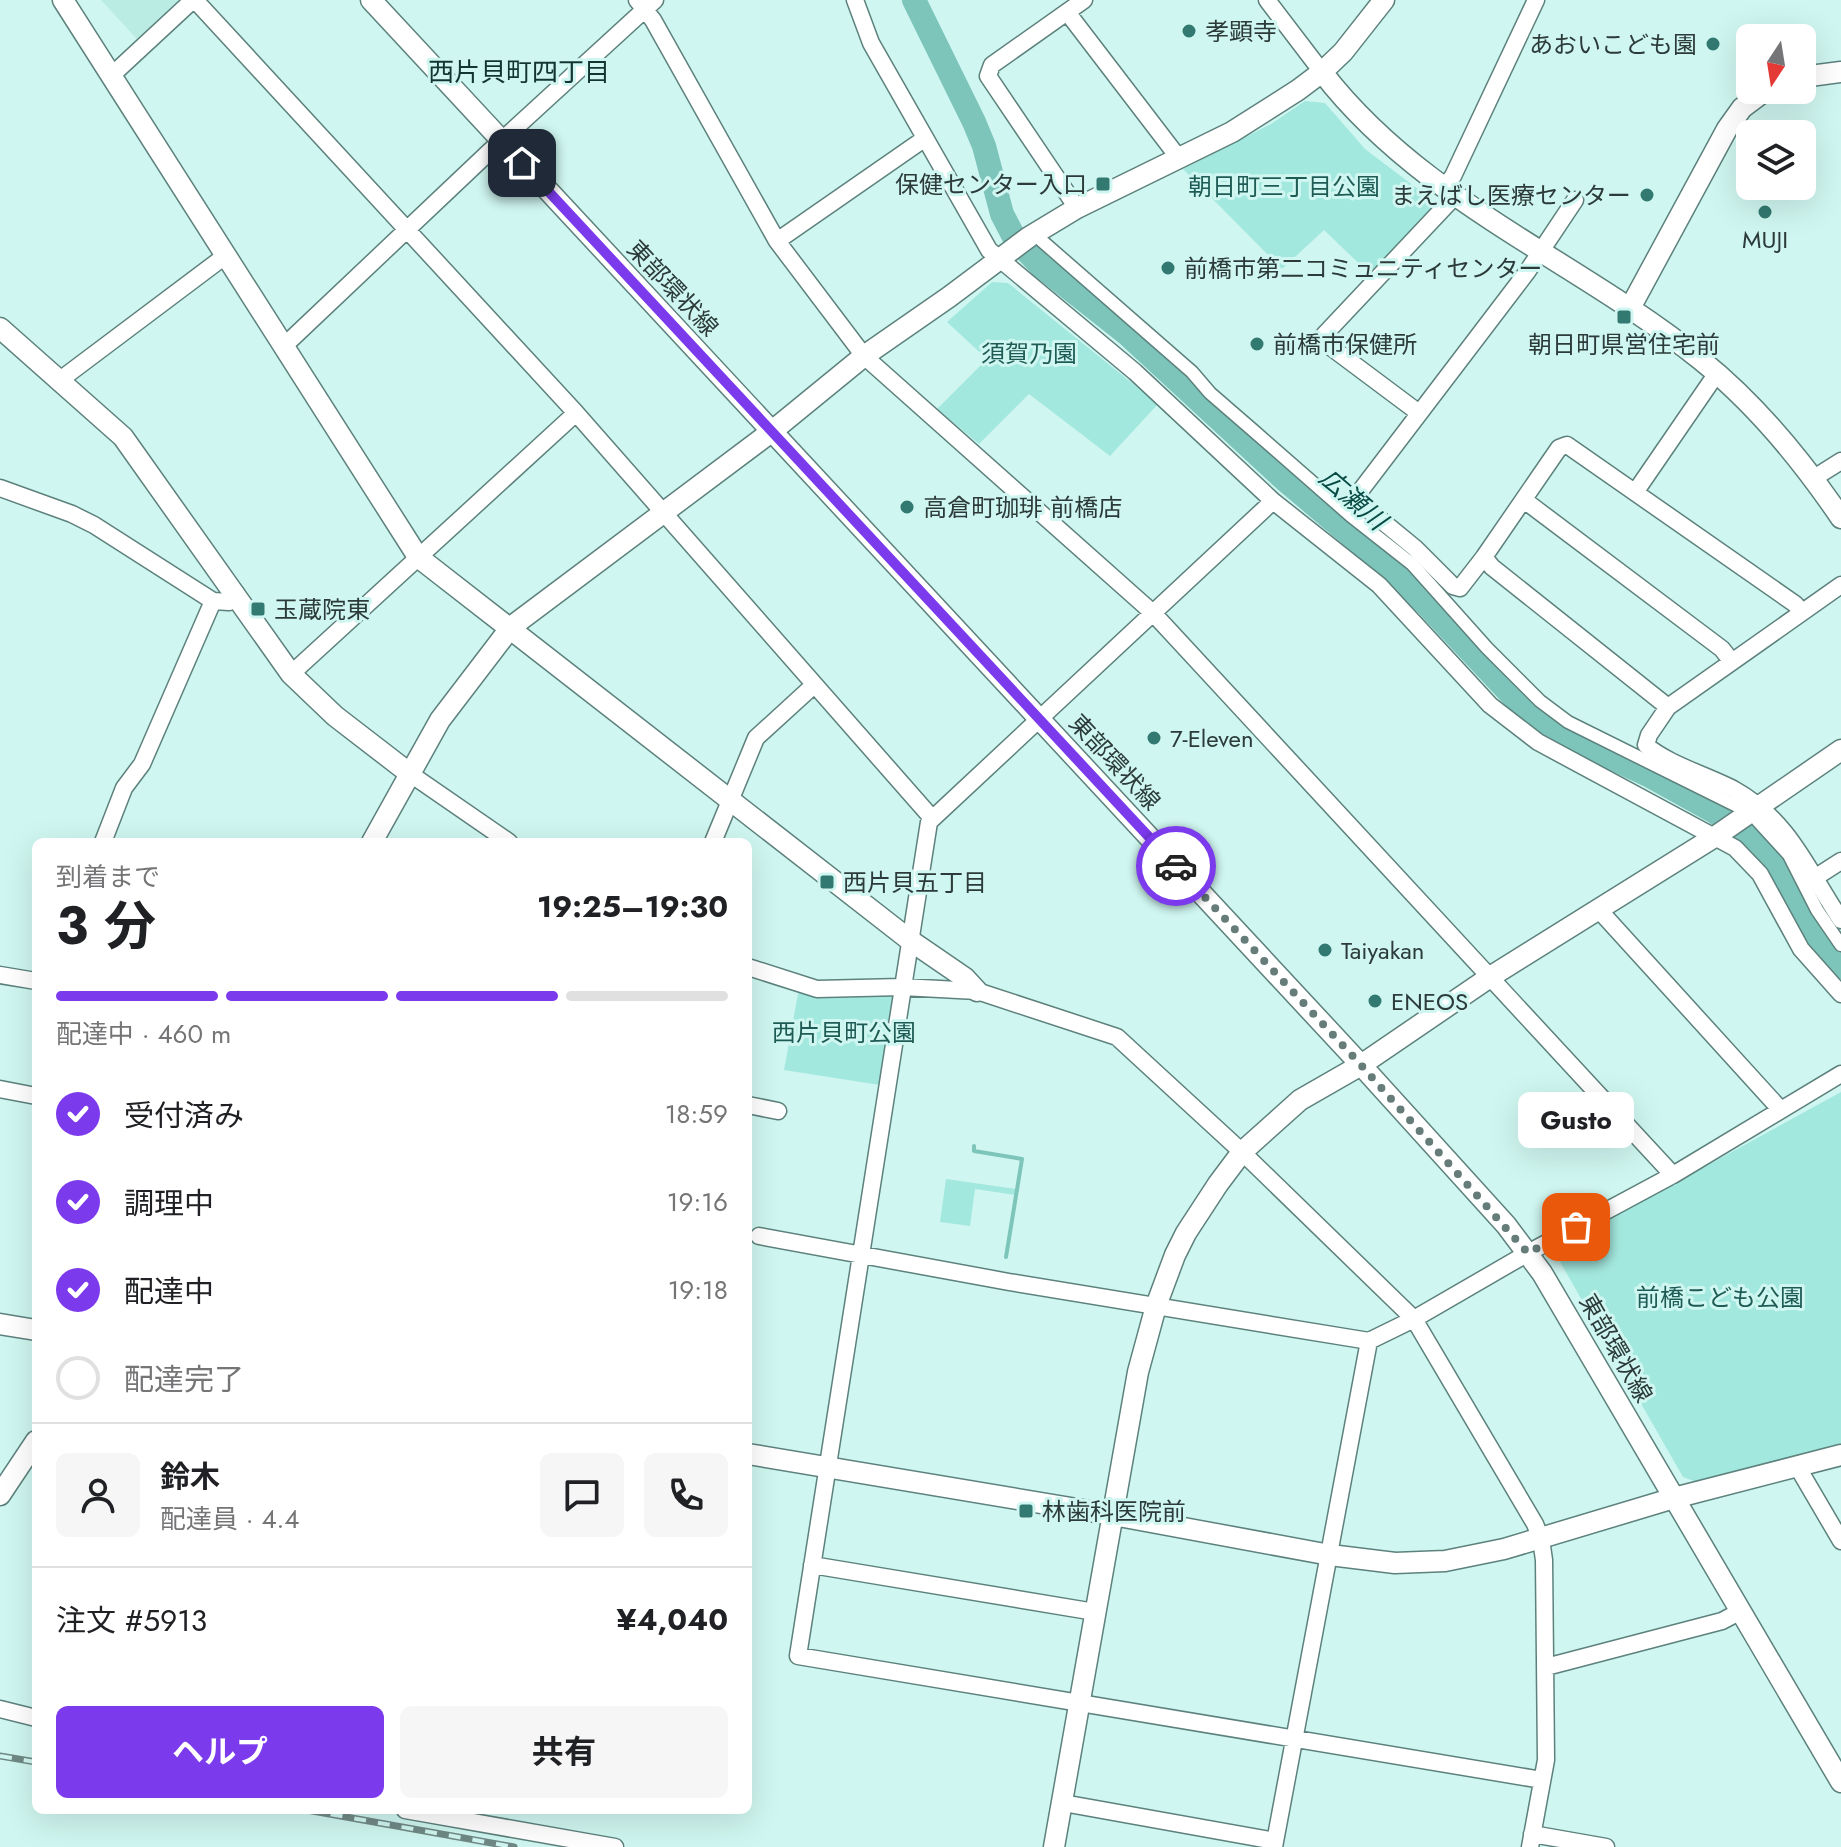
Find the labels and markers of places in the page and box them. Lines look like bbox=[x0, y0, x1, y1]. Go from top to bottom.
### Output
place label: 孝顕寺 bbox=[1205, 14, 1277, 49]
marker: 孝顕寺 bbox=[1180, 22, 1198, 40]
place label: あおいこども園 bbox=[1529, 27, 1697, 62]
marker: あおいこども園 bbox=[1704, 35, 1722, 53]
pin bbox=[488, 129, 556, 197]
place label: 保健センター入口 bbox=[895, 167, 1087, 202]
marker: 保健センター入口 bbox=[1094, 175, 1112, 193]
place label: まえばし医療センター bbox=[1391, 178, 1631, 213]
marker: まえばし医療センター bbox=[1638, 186, 1656, 204]
marker: MUJI bbox=[1756, 203, 1774, 221]
place label: MUJI bbox=[1742, 222, 1788, 257]
place label: 前橋市第二コミュニティセンター bbox=[1184, 251, 1543, 286]
marker: 前橋市第二コミュニティセンター bbox=[1159, 259, 1177, 277]
marker: 朝日町県営住宅前 bbox=[1615, 308, 1633, 326]
place label: 前橋市保健所 bbox=[1273, 327, 1417, 362]
place label: 朝日町県営住宅前 bbox=[1528, 327, 1720, 362]
marker: 前橋市保健所 bbox=[1248, 335, 1266, 353]
place label: 高倉町珈琲 前橋店 bbox=[923, 490, 1122, 525]
marker: 高倉町珈琲 前橋店 bbox=[898, 498, 916, 516]
place label: 玉蔵院東 bbox=[274, 592, 370, 627]
marker: 玉蔵院東 bbox=[249, 600, 267, 618]
place label: 7-Eleven bbox=[1170, 721, 1254, 756]
marker: 7-Eleven bbox=[1145, 729, 1163, 747]
place label: 西片貝五丁目 bbox=[843, 865, 987, 900]
marker: 西片貝五丁目 bbox=[818, 873, 836, 891]
place label: Taiyakan bbox=[1341, 933, 1424, 968]
marker: Taiyakan bbox=[1316, 941, 1334, 959]
place label: ENEOS bbox=[1391, 984, 1468, 1019]
marker: ENEOS bbox=[1366, 992, 1384, 1010]
callout: Gusto bbox=[1518, 1091, 1634, 1147]
pin bbox=[1542, 1193, 1610, 1261]
place label: 林歯科医院前 bbox=[1042, 1494, 1186, 1529]
marker: 林歯科医院前 bbox=[1017, 1502, 1035, 1520]

